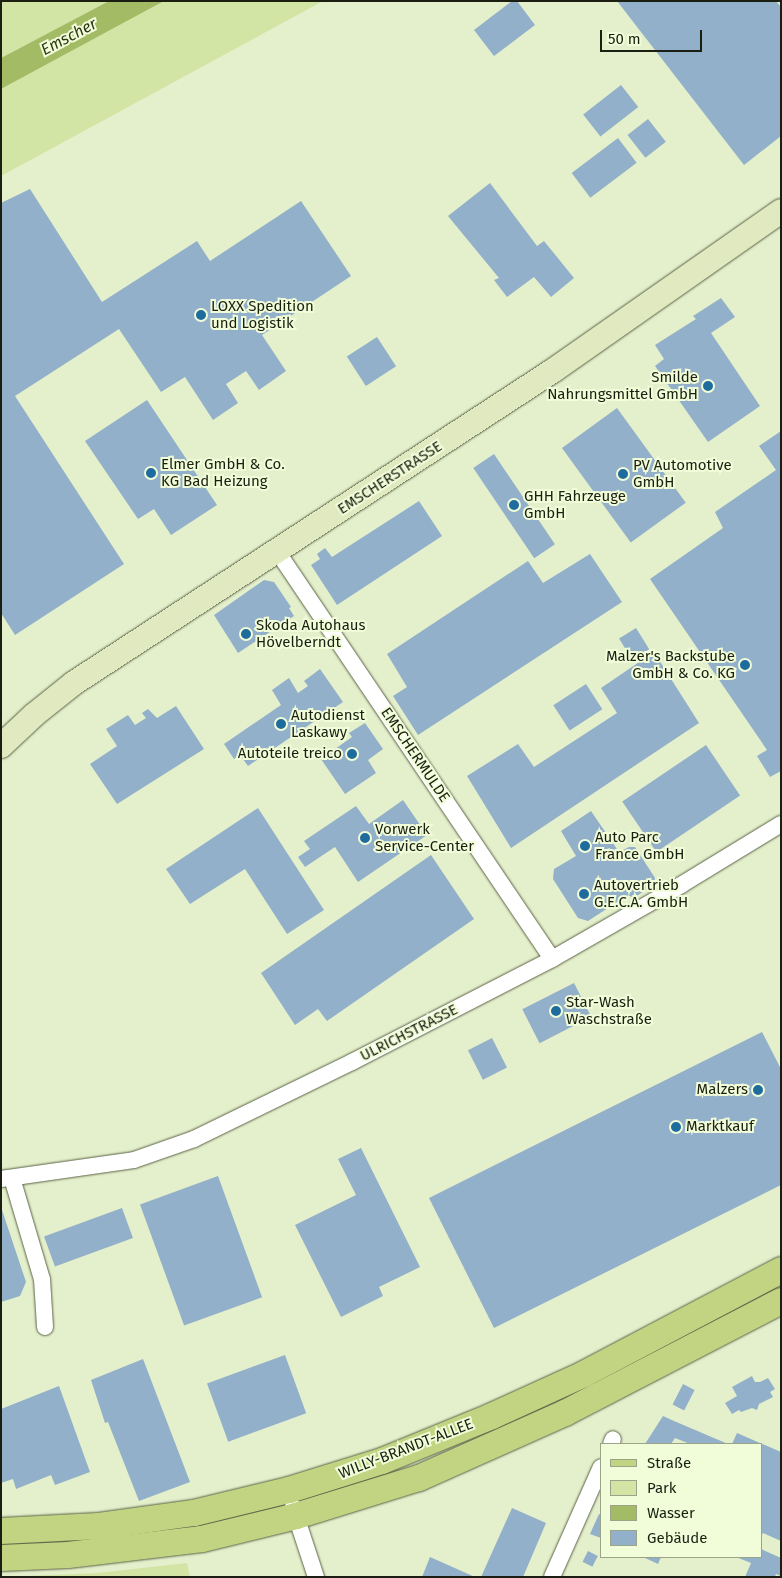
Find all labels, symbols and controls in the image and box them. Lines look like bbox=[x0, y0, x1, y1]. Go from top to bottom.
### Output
water label: Emscher bbox=[38, 14, 100, 60]
scale bar bbox=[602, 20, 704, 52]
text: 50 m bbox=[608, 30, 641, 48]
place label: LOXX Spedition und Logistik bbox=[211, 297, 314, 332]
marker: LOXX Spedition und Logistik bbox=[195, 309, 207, 321]
place label: Smilde Nahrungsmittel GmbH bbox=[547, 368, 698, 403]
marker: Smilde Nahrungsmittel GmbH bbox=[702, 380, 714, 392]
street label: EMSCHERSTRASSE bbox=[334, 438, 446, 518]
place label: Elmer GmbH & Co. KG Bad Heizung bbox=[161, 455, 285, 490]
place label: PV Automotive GmbH bbox=[633, 456, 732, 491]
marker: Elmer GmbH & Co. KG Bad Heizung bbox=[145, 467, 157, 479]
marker: PV Automotive GmbH bbox=[617, 468, 629, 480]
place label: GHH Fahrzeuge GmbH bbox=[524, 487, 626, 522]
marker: GHH Fahrzeuge GmbH bbox=[508, 499, 520, 511]
place label: Skoda Autohaus Hövelberndt bbox=[256, 616, 366, 651]
marker: Skoda Autohaus Hövelberndt bbox=[240, 628, 252, 640]
place label: Malzer's Backstube GmbH & Co. KG bbox=[606, 647, 735, 682]
marker: Malzer's Backstube GmbH & Co. KG bbox=[739, 659, 751, 671]
street label: EMSCHERMULDE bbox=[377, 704, 453, 806]
place label: Autodienst Laskawy bbox=[291, 706, 365, 741]
marker: Autodienst Laskawy bbox=[275, 718, 287, 730]
place label: Autoteile treico bbox=[238, 745, 342, 763]
marker: Autoteile treico bbox=[346, 748, 358, 760]
place label: Vorwerk Service-Center bbox=[375, 820, 474, 855]
place label: Auto Parc France GmbH bbox=[595, 828, 685, 863]
marker: Vorwerk Service-Center bbox=[359, 832, 371, 844]
marker: Auto Parc France GmbH bbox=[579, 840, 591, 852]
place label: Autovertrieb G.E.C.A. GmbH bbox=[594, 876, 688, 911]
marker: Autovertrieb G.E.C.A. GmbH bbox=[578, 888, 590, 900]
place label: Star-Wash Waschstraße bbox=[566, 993, 652, 1028]
street label: ULRICHSTRASSE bbox=[357, 1001, 461, 1065]
marker: Star-Wash Waschstraße bbox=[550, 1005, 562, 1017]
place label: Malzers bbox=[697, 1081, 748, 1099]
marker: Malzers bbox=[752, 1084, 764, 1096]
place label: Marktkauf bbox=[686, 1118, 754, 1136]
marker: Marktkauf bbox=[670, 1121, 682, 1133]
street label: WILLY-BRANDT-ALLEE bbox=[336, 1415, 476, 1483]
legend bbox=[600, 1443, 762, 1558]
text: Straße bbox=[647, 1454, 691, 1472]
text: Park bbox=[647, 1479, 677, 1497]
text: Wasser bbox=[647, 1504, 695, 1522]
text: Gebäude bbox=[647, 1529, 707, 1547]

